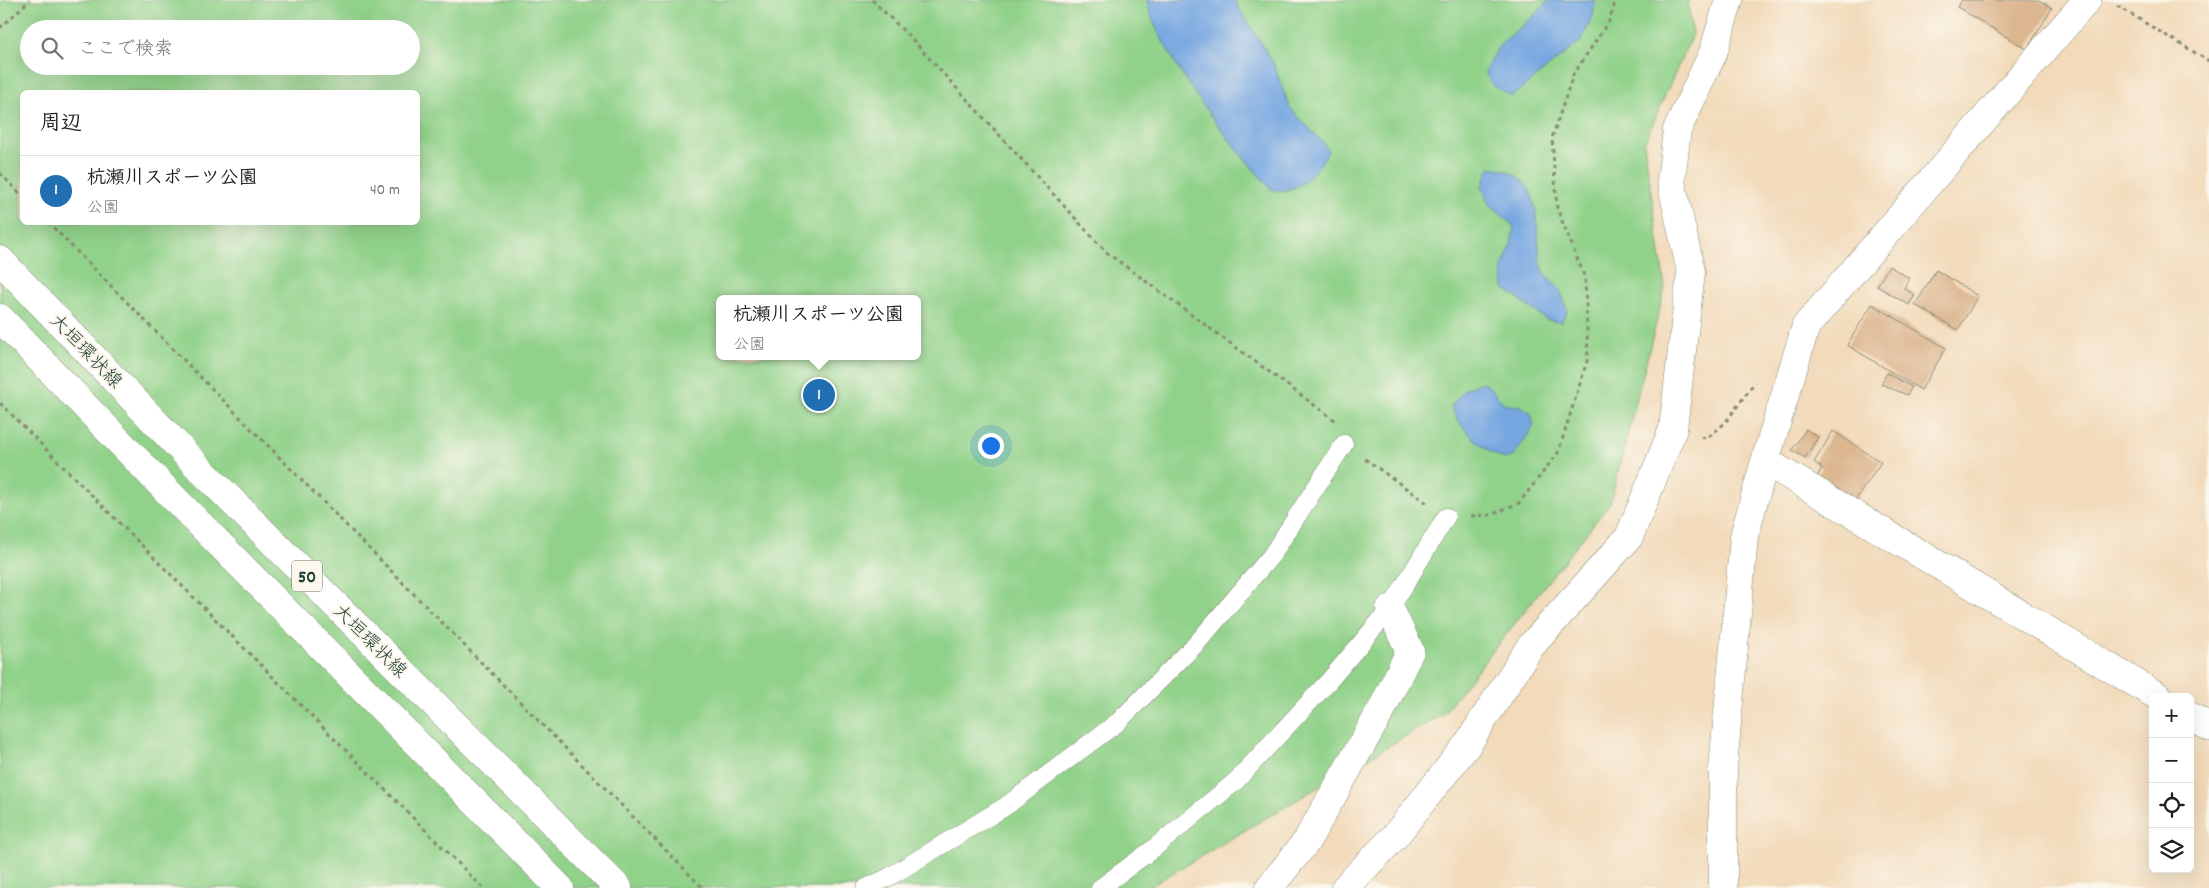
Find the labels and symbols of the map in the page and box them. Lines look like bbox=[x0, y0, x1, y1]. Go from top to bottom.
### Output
street label: 大垣環状線 bbox=[42, 309, 127, 396]
pin: 1 bbox=[803, 376, 835, 414]
your location bbox=[978, 433, 1004, 459]
road number: 50 bbox=[292, 560, 322, 592]
street label: 大垣環状線 bbox=[325, 599, 412, 686]

